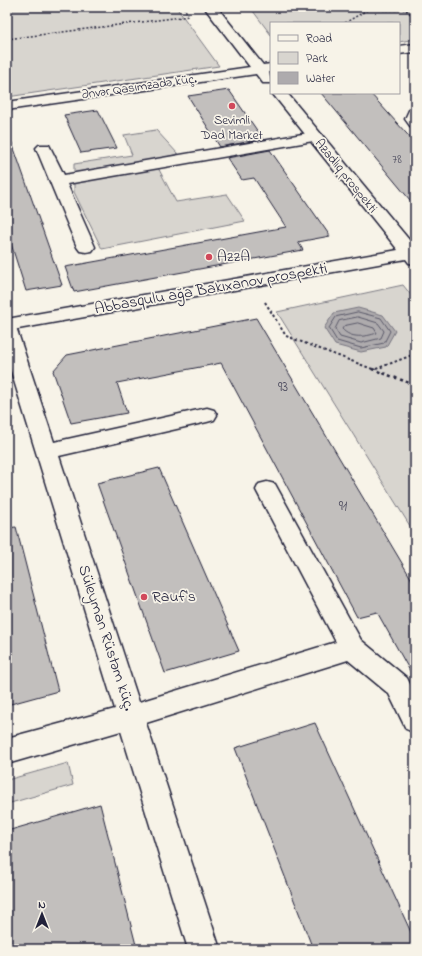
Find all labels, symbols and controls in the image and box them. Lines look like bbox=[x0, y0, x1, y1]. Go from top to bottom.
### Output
legend bbox=[270, 22, 400, 94]
text: Road bbox=[306, 30, 332, 48]
text: Park bbox=[306, 50, 328, 68]
street label: Ənvər Qasımzadə küç. bbox=[80, 69, 198, 105]
text: Water bbox=[306, 70, 335, 88]
marker: Sevimli Dad Market bbox=[227, 101, 237, 111]
place label: Sevimli Dad Market bbox=[200, 111, 264, 145]
street label: Azadlıq prospekti bbox=[310, 135, 382, 217]
house number: 78 bbox=[392, 151, 402, 169]
place label: AzzA bbox=[217, 245, 250, 269]
marker: AzzA bbox=[204, 252, 214, 262]
street label: Abbasqulu ağa Bakıxanov prospekti bbox=[93, 257, 329, 321]
house number: 93 bbox=[278, 377, 288, 398]
house number: 91 bbox=[339, 496, 348, 517]
street label: Süleyman Rüstəm küç. bbox=[71, 562, 141, 714]
place label: Rauf's bbox=[152, 585, 196, 609]
marker: Rauf's bbox=[139, 592, 149, 602]
north arrow bbox=[22, 894, 62, 934]
text: N bbox=[38, 897, 46, 913]

